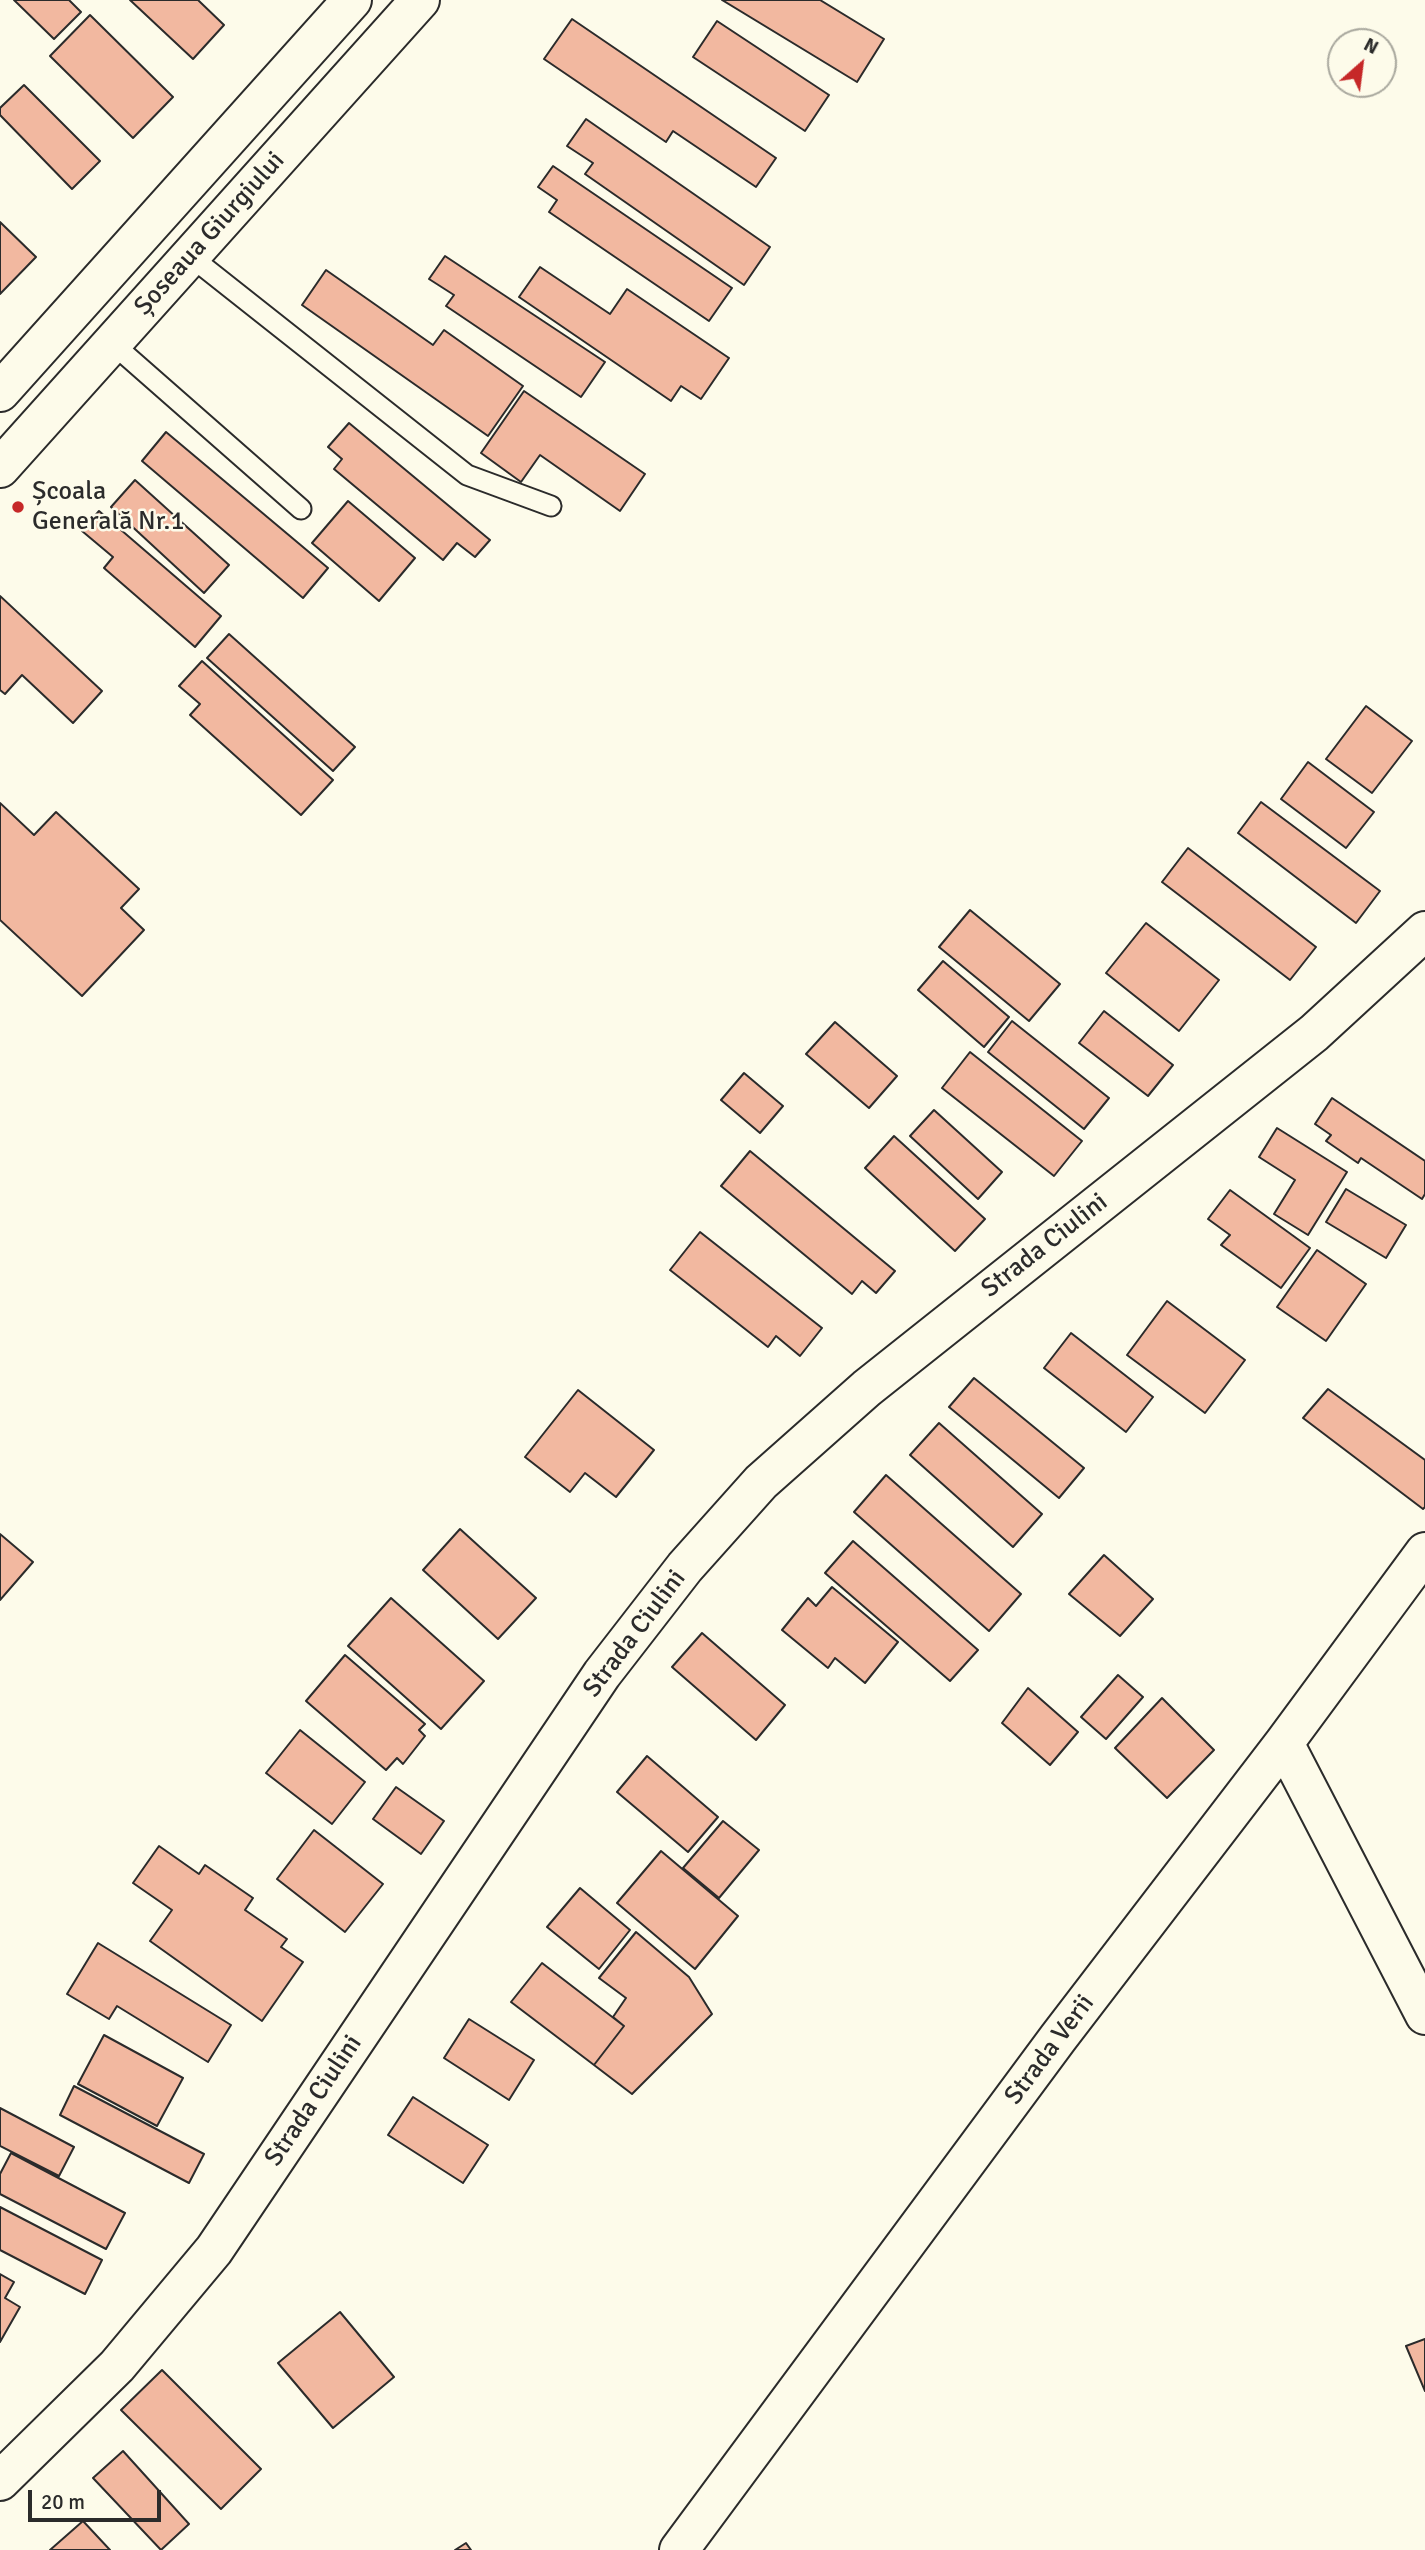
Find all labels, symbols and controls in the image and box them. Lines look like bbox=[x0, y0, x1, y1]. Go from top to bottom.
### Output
north arrow bbox=[1327, 28, 1397, 98]
text: N bbox=[1359, 33, 1382, 60]
street label: Șoseaua Giurgiului bbox=[128, 146, 292, 322]
place label: Școala Generală Nr.1 bbox=[32, 476, 184, 538]
marker: Școala Generală Nr.1 bbox=[10, 499, 26, 515]
street label: Strada Ciulini bbox=[976, 1187, 1114, 1305]
street label: Strada Ciulini bbox=[577, 1564, 693, 1704]
street label: Strada Verii bbox=[999, 1989, 1101, 2111]
street label: Strada Ciulini bbox=[259, 2030, 369, 2172]
scale bar bbox=[32, 2476, 164, 2520]
text: 20 m bbox=[41, 2489, 85, 2515]

